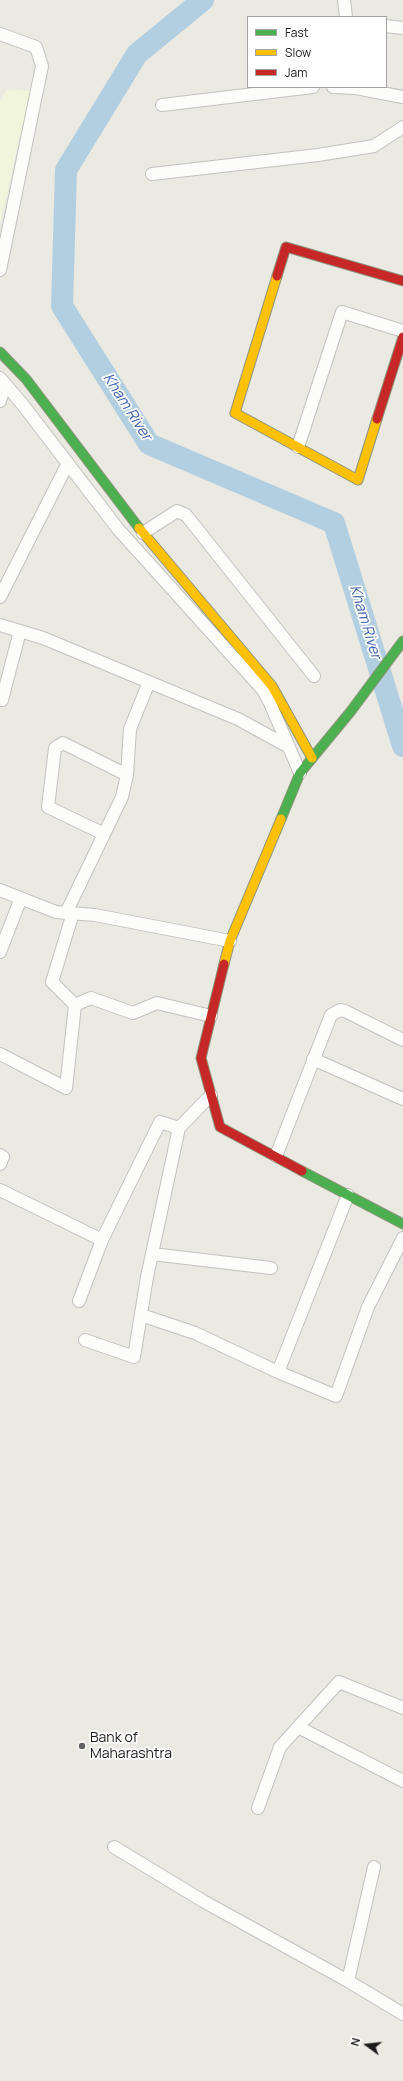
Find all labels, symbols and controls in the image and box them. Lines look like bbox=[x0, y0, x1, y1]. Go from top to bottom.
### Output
legend bbox=[247, 16, 387, 88]
text: Fast bbox=[285, 24, 309, 41]
text: Slow bbox=[285, 44, 311, 61]
text: Jam bbox=[285, 64, 307, 81]
water label: Kham River bbox=[99, 370, 155, 444]
water label: Kham River bbox=[345, 583, 385, 661]
place label: Bank of Maharashtra bbox=[90, 1730, 172, 1762]
marker: Bank of Maharashtra bbox=[77, 1741, 87, 1751]
north arrow bbox=[347, 2025, 387, 2065]
text: N bbox=[347, 2036, 363, 2048]

